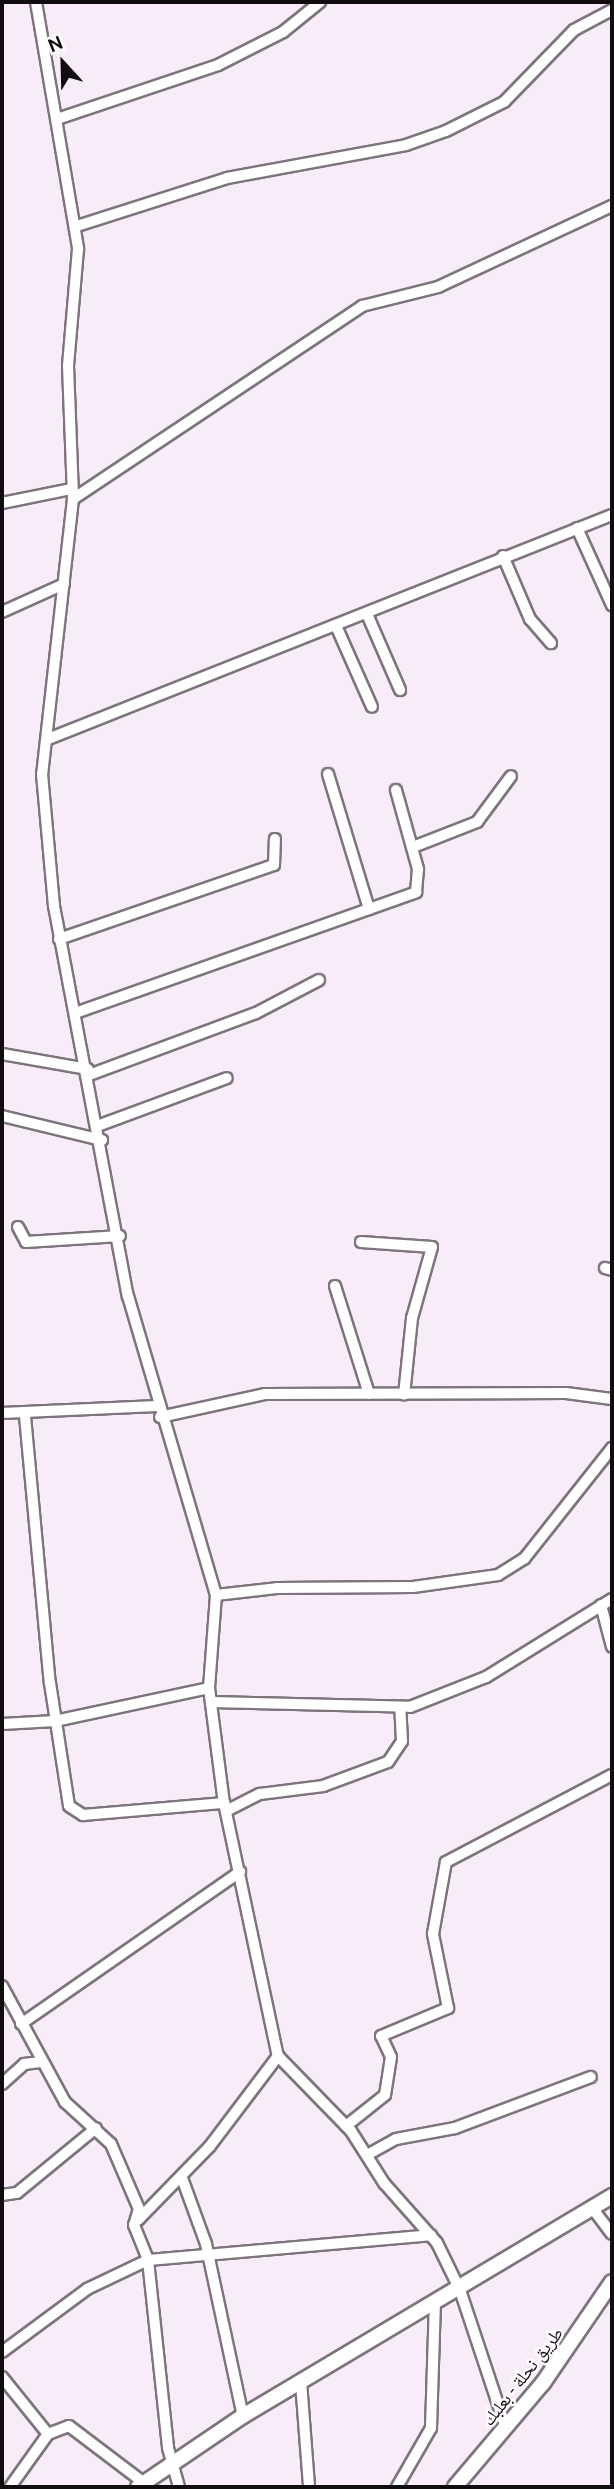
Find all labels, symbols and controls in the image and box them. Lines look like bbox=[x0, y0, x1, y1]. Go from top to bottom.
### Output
north arrow bbox=[28, 28, 98, 98]
text: N bbox=[44, 31, 66, 56]
street label: طريق نحلة - بعلبك bbox=[477, 2322, 567, 2430]

